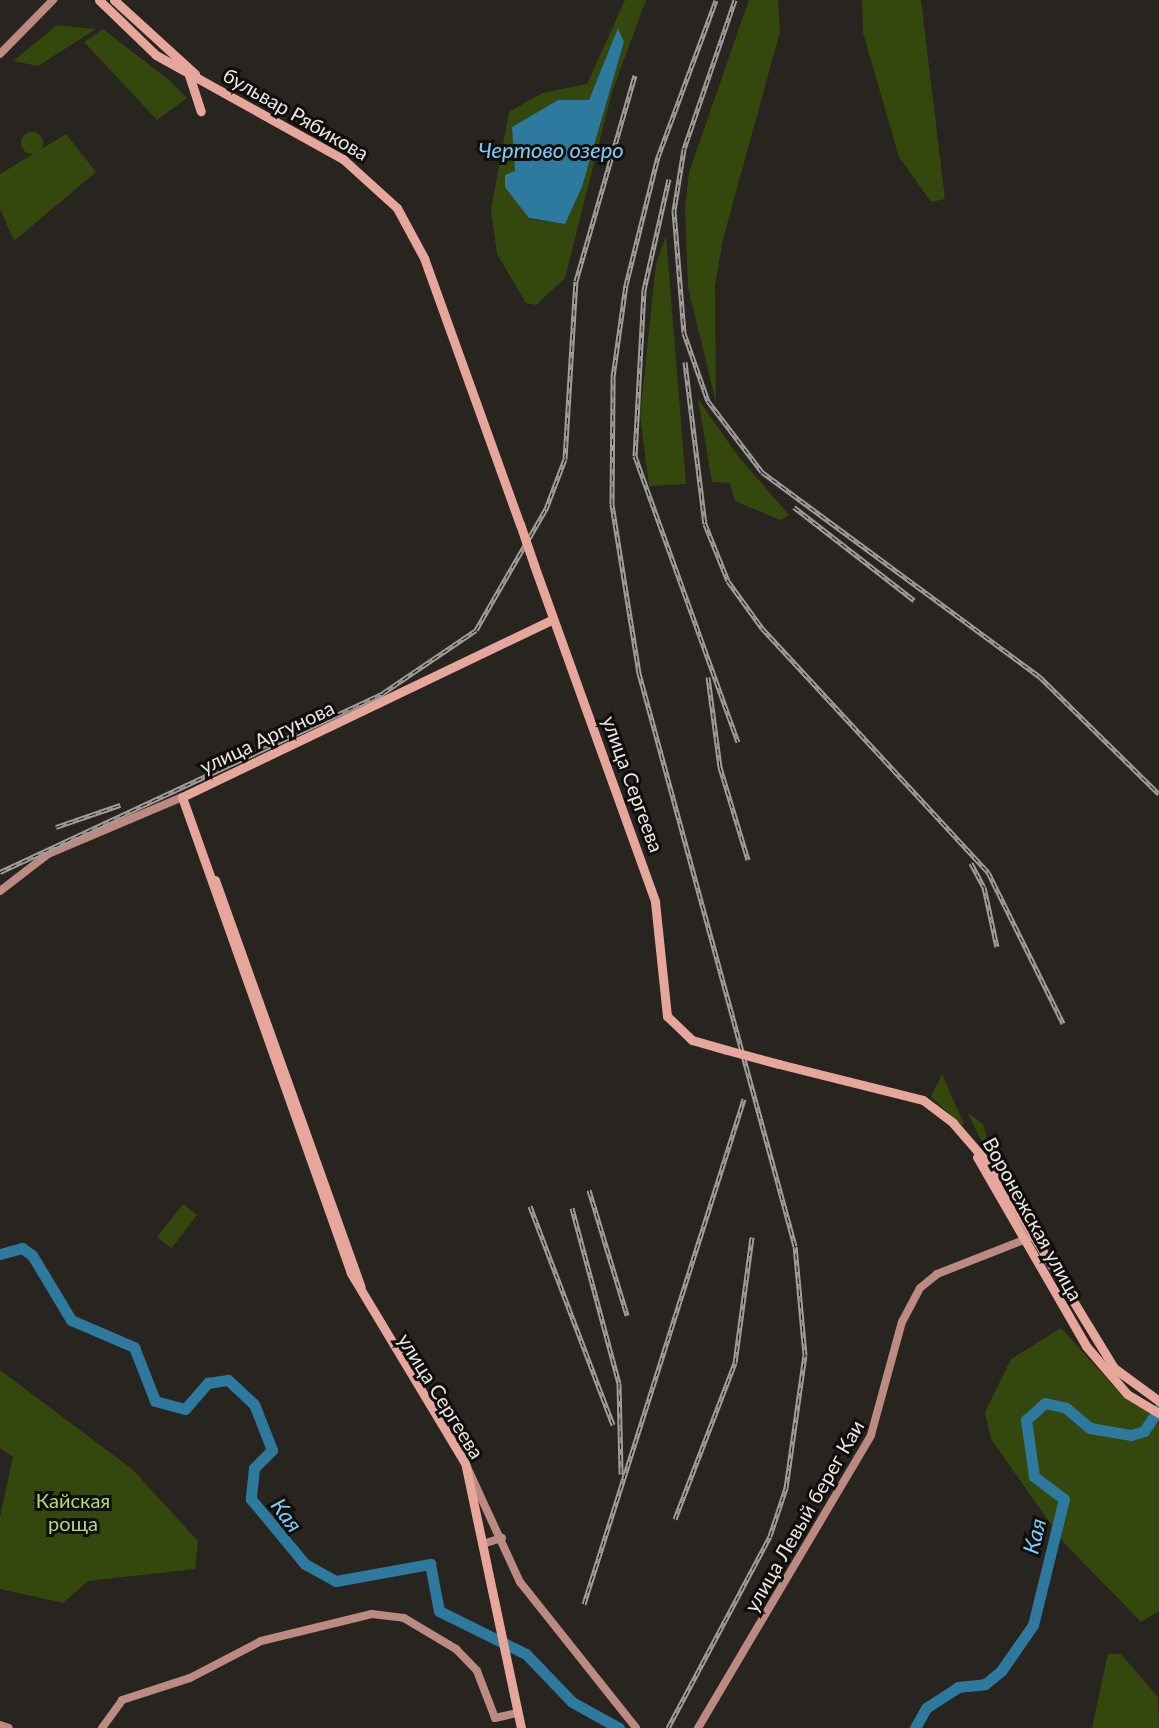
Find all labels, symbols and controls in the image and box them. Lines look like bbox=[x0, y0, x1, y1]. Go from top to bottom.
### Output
street label: бульвар Рябикова bbox=[219, 63, 373, 165]
water label: Чертово озеро bbox=[478, 137, 624, 163]
street label: улица Аргунова bbox=[196, 695, 338, 779]
street label: улица Сергеева bbox=[597, 713, 669, 855]
street label: Воронежская улица bbox=[978, 1133, 1088, 1305]
street label: улица Сергеева bbox=[393, 1329, 489, 1463]
street label: улица Левый берег Каи bbox=[739, 1416, 869, 1616]
park label: Кайская роща bbox=[36, 1488, 110, 1535]
water label: Кая bbox=[266, 1493, 308, 1537]
water label: Кая bbox=[1017, 1516, 1051, 1556]

